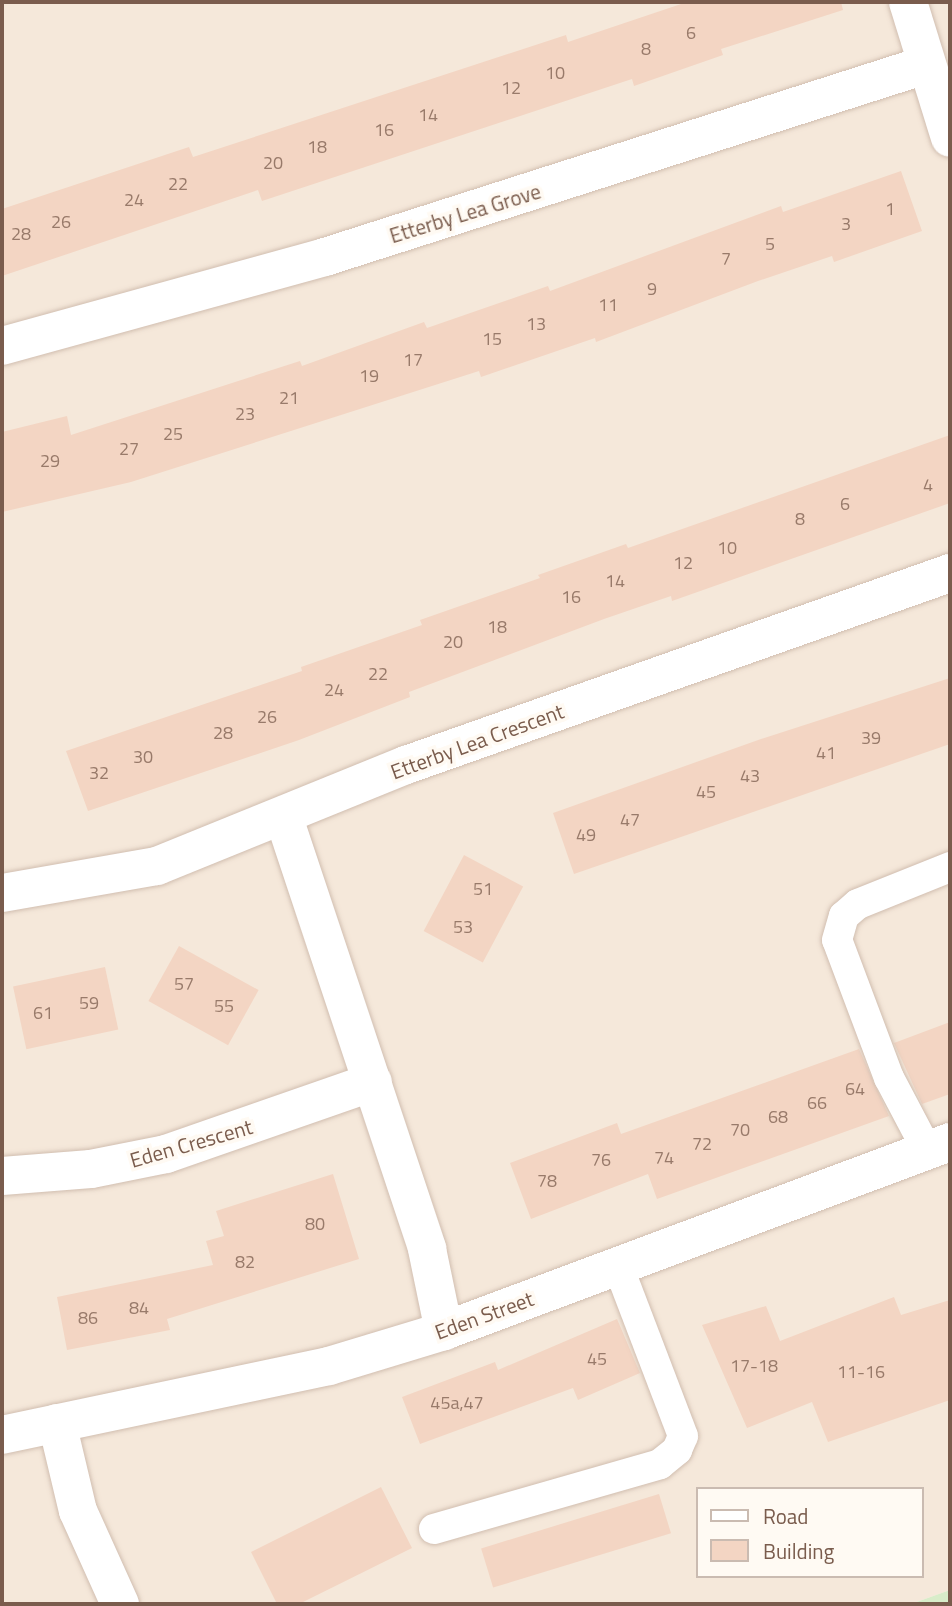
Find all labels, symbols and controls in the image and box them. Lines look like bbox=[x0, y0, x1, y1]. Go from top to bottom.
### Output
house number: 6 bbox=[686, 22, 696, 44]
house number: 8 bbox=[641, 38, 651, 60]
house number: 10 bbox=[545, 62, 565, 84]
house number: 12 bbox=[501, 77, 521, 99]
house number: 14 bbox=[418, 104, 438, 126]
house number: 16 bbox=[374, 119, 394, 141]
house number: 18 bbox=[307, 136, 327, 158]
house number: 20 bbox=[263, 152, 283, 174]
house number: 22 bbox=[168, 173, 188, 195]
street label: Etterby Lea Grove bbox=[386, 178, 544, 248]
house number: 24 bbox=[124, 189, 144, 211]
house number: 1 bbox=[885, 198, 895, 220]
house number: 26 bbox=[51, 211, 71, 233]
house number: 3 bbox=[841, 213, 851, 235]
house number: 28 bbox=[11, 223, 31, 245]
house number: 5 bbox=[765, 233, 775, 255]
house number: 7 bbox=[721, 248, 731, 270]
house number: 9 bbox=[647, 278, 657, 300]
house number: 11 bbox=[598, 294, 618, 316]
house number: 13 bbox=[526, 313, 546, 335]
house number: 15 bbox=[482, 328, 502, 350]
house number: 17 bbox=[403, 349, 423, 371]
house number: 19 bbox=[359, 365, 379, 387]
house number: 21 bbox=[279, 387, 299, 409]
house number: 23 bbox=[235, 403, 255, 425]
house number: 25 bbox=[163, 423, 183, 445]
house number: 27 bbox=[119, 438, 139, 460]
house number: 29 bbox=[40, 450, 60, 472]
house number: 4 bbox=[923, 474, 933, 496]
house number: 6 bbox=[840, 493, 850, 515]
house number: 8 bbox=[795, 508, 805, 530]
house number: 10 bbox=[717, 537, 737, 559]
house number: 12 bbox=[673, 552, 693, 574]
house number: 14 bbox=[605, 570, 625, 592]
house number: 16 bbox=[561, 586, 581, 608]
house number: 18 bbox=[487, 616, 507, 638]
house number: 20 bbox=[443, 631, 463, 653]
house number: 22 bbox=[368, 663, 388, 685]
house number: 24 bbox=[324, 679, 344, 701]
street label: Etterby Lea Crescent bbox=[387, 698, 567, 784]
house number: 26 bbox=[257, 706, 277, 728]
house number: 28 bbox=[213, 722, 233, 744]
house number: 39 bbox=[861, 727, 881, 749]
house number: 41 bbox=[816, 742, 836, 764]
house number: 30 bbox=[133, 746, 153, 768]
house number: 32 bbox=[89, 762, 109, 784]
house number: 43 bbox=[740, 765, 760, 787]
house number: 45 bbox=[696, 781, 716, 803]
house number: 47 bbox=[620, 809, 640, 831]
house number: 49 bbox=[576, 824, 596, 846]
house number: 51 bbox=[473, 878, 493, 900]
house number: 53 bbox=[453, 916, 473, 938]
house number: 57 bbox=[174, 973, 194, 995]
house number: 59 bbox=[79, 992, 99, 1014]
house number: 55 bbox=[214, 995, 234, 1017]
house number: 61 bbox=[33, 1002, 53, 1024]
house number: 64 bbox=[845, 1078, 865, 1100]
house number: 66 bbox=[807, 1092, 827, 1114]
house number: 68 bbox=[768, 1106, 788, 1128]
street label: Eden Crescent bbox=[127, 1114, 255, 1172]
house number: 70 bbox=[730, 1119, 750, 1141]
house number: 72 bbox=[692, 1133, 712, 1155]
house number: 74 bbox=[654, 1147, 674, 1169]
house number: 76 bbox=[591, 1149, 611, 1171]
house number: 78 bbox=[537, 1170, 557, 1192]
house number: 80 bbox=[305, 1213, 325, 1235]
house number: 82 bbox=[235, 1251, 255, 1273]
street label: Eden Street bbox=[431, 1286, 537, 1344]
house number: 84 bbox=[129, 1297, 149, 1319]
house number: 86 bbox=[78, 1307, 98, 1329]
house number: 45 bbox=[587, 1348, 607, 1370]
house number: 17-18 bbox=[730, 1355, 778, 1377]
house number: 11-16 bbox=[837, 1361, 885, 1383]
house number: 45a,47 bbox=[430, 1392, 484, 1414]
legend bbox=[696, 1487, 924, 1578]
text: Road bbox=[763, 1500, 808, 1532]
text: Building bbox=[763, 1535, 834, 1567]

